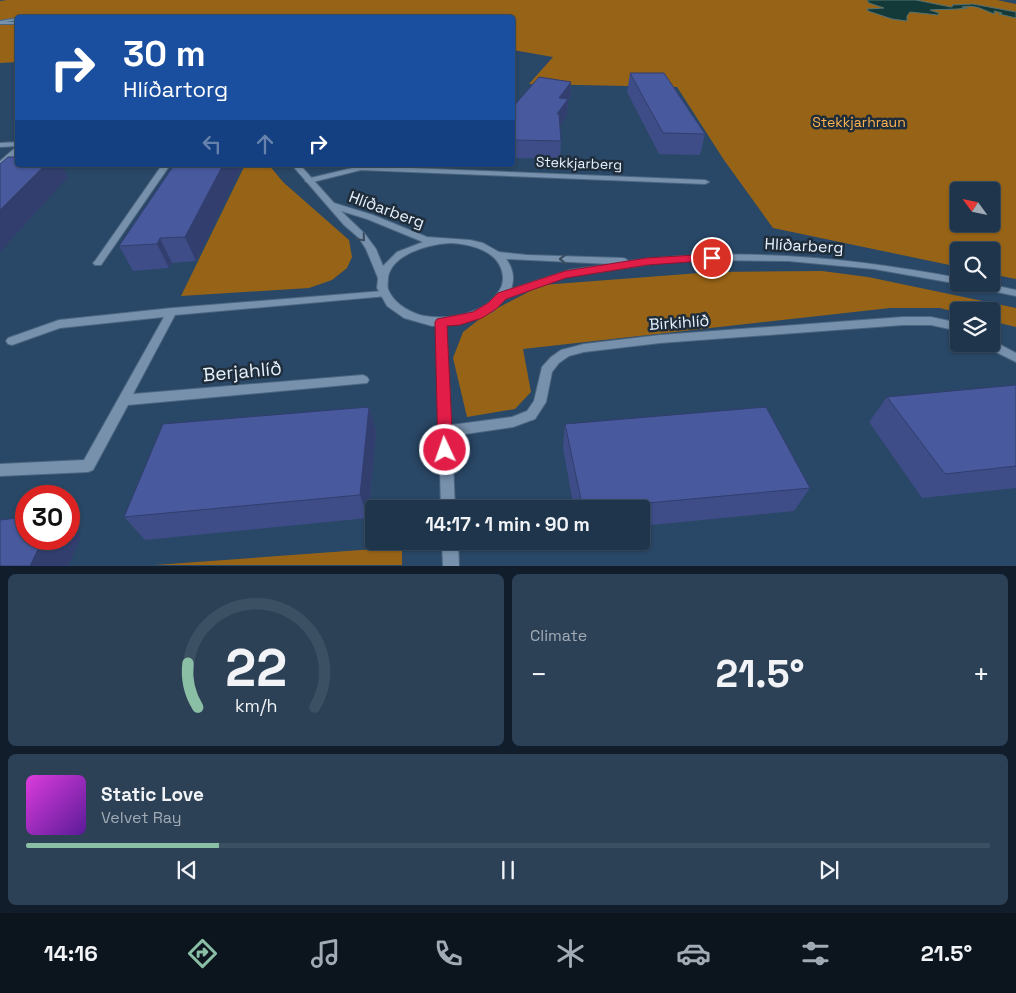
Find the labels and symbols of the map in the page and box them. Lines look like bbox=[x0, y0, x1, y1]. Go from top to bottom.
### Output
park label: Stekkjarhraun bbox=[812, 113, 906, 131]
street label: Stekkjarberg bbox=[536, 153, 622, 173]
north arrow bbox=[950, 182, 1000, 232]
street label: Hlíðarberg bbox=[346, 186, 428, 233]
one-way arrow bbox=[356, 232, 365, 241]
street label: Hlíðarberg bbox=[764, 233, 844, 258]
pin bbox=[691, 237, 733, 279]
one-way arrow bbox=[559, 253, 567, 264]
street label: Birkihlíð bbox=[648, 310, 710, 335]
street label: Berjahlíð bbox=[201, 356, 283, 387]
position arrow bbox=[418, 423, 470, 475]
speed limit sign: 30 bbox=[15, 485, 80, 550]

